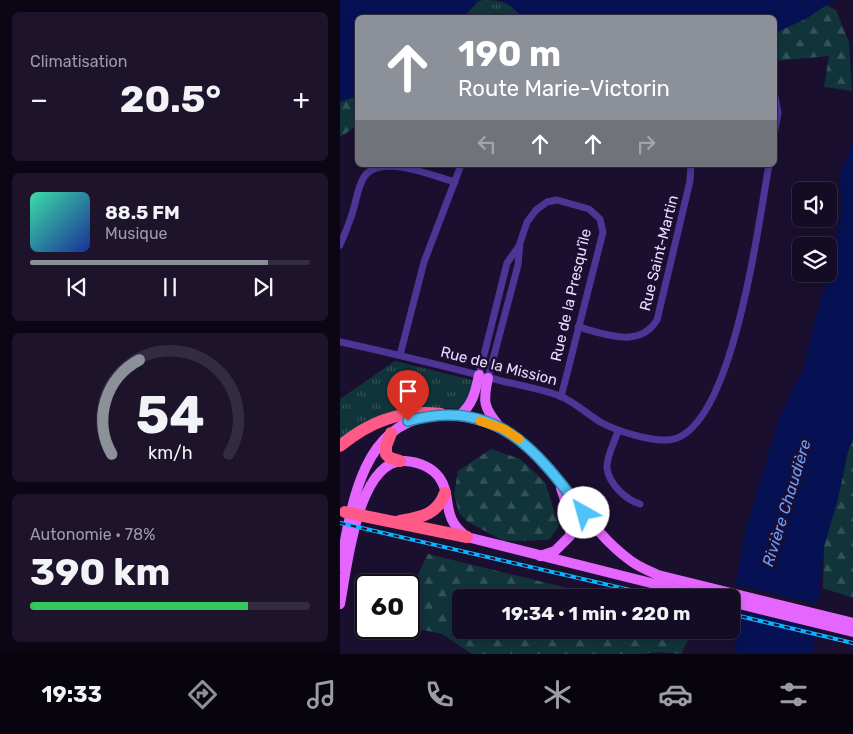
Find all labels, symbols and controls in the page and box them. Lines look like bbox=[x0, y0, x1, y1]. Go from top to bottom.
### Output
text: 190 m bbox=[458, 33, 561, 75]
icon: ahead bbox=[375, 35, 440, 100]
text: Climatisation bbox=[30, 52, 127, 71]
text: Route Marie-Victorin bbox=[458, 75, 670, 102]
text: 20.5° bbox=[120, 76, 221, 122]
text: − bbox=[30, 83, 48, 116]
text: + bbox=[293, 83, 310, 116]
icon: left bbox=[473, 130, 501, 158]
icon: ahead bbox=[526, 130, 554, 158]
icon: ahead bbox=[579, 130, 607, 158]
icon: right bbox=[632, 130, 660, 158]
map controls bbox=[792, 182, 837, 282]
button: sound bbox=[792, 182, 837, 227]
street label: Rue Saint-Martin bbox=[636, 193, 682, 313]
text: 88.5 FM bbox=[105, 201, 180, 224]
text: Musique bbox=[105, 224, 168, 243]
street label: Rue de la Presqu'île bbox=[547, 227, 595, 363]
button: layers bbox=[792, 237, 837, 282]
icon: previous bbox=[63, 273, 91, 301]
icon: pause bbox=[156, 273, 184, 301]
icon: next bbox=[249, 273, 277, 301]
street label: Rue de la Mission bbox=[439, 343, 559, 389]
pin bbox=[387, 370, 429, 421]
icon: arrive bbox=[394, 377, 422, 405]
text: 54 bbox=[135, 384, 205, 446]
water label: Rivière Chaudière bbox=[758, 437, 815, 569]
text: km/h bbox=[148, 442, 192, 463]
position arrow bbox=[557, 486, 609, 538]
text: Autonomie · 78% bbox=[30, 525, 155, 544]
text: 390 km bbox=[30, 549, 170, 595]
speed limit sign: 60 bbox=[355, 574, 420, 639]
text: 19:34 · 1 min · 220 m bbox=[501, 602, 691, 625]
icon: directions bbox=[185, 677, 220, 712]
icon: music bbox=[304, 677, 339, 712]
icon: phone bbox=[422, 677, 457, 712]
icon: climate bbox=[540, 677, 575, 712]
icon: car bbox=[658, 677, 693, 712]
icon: filters bbox=[776, 677, 811, 712]
text: 19:33 bbox=[42, 681, 102, 708]

